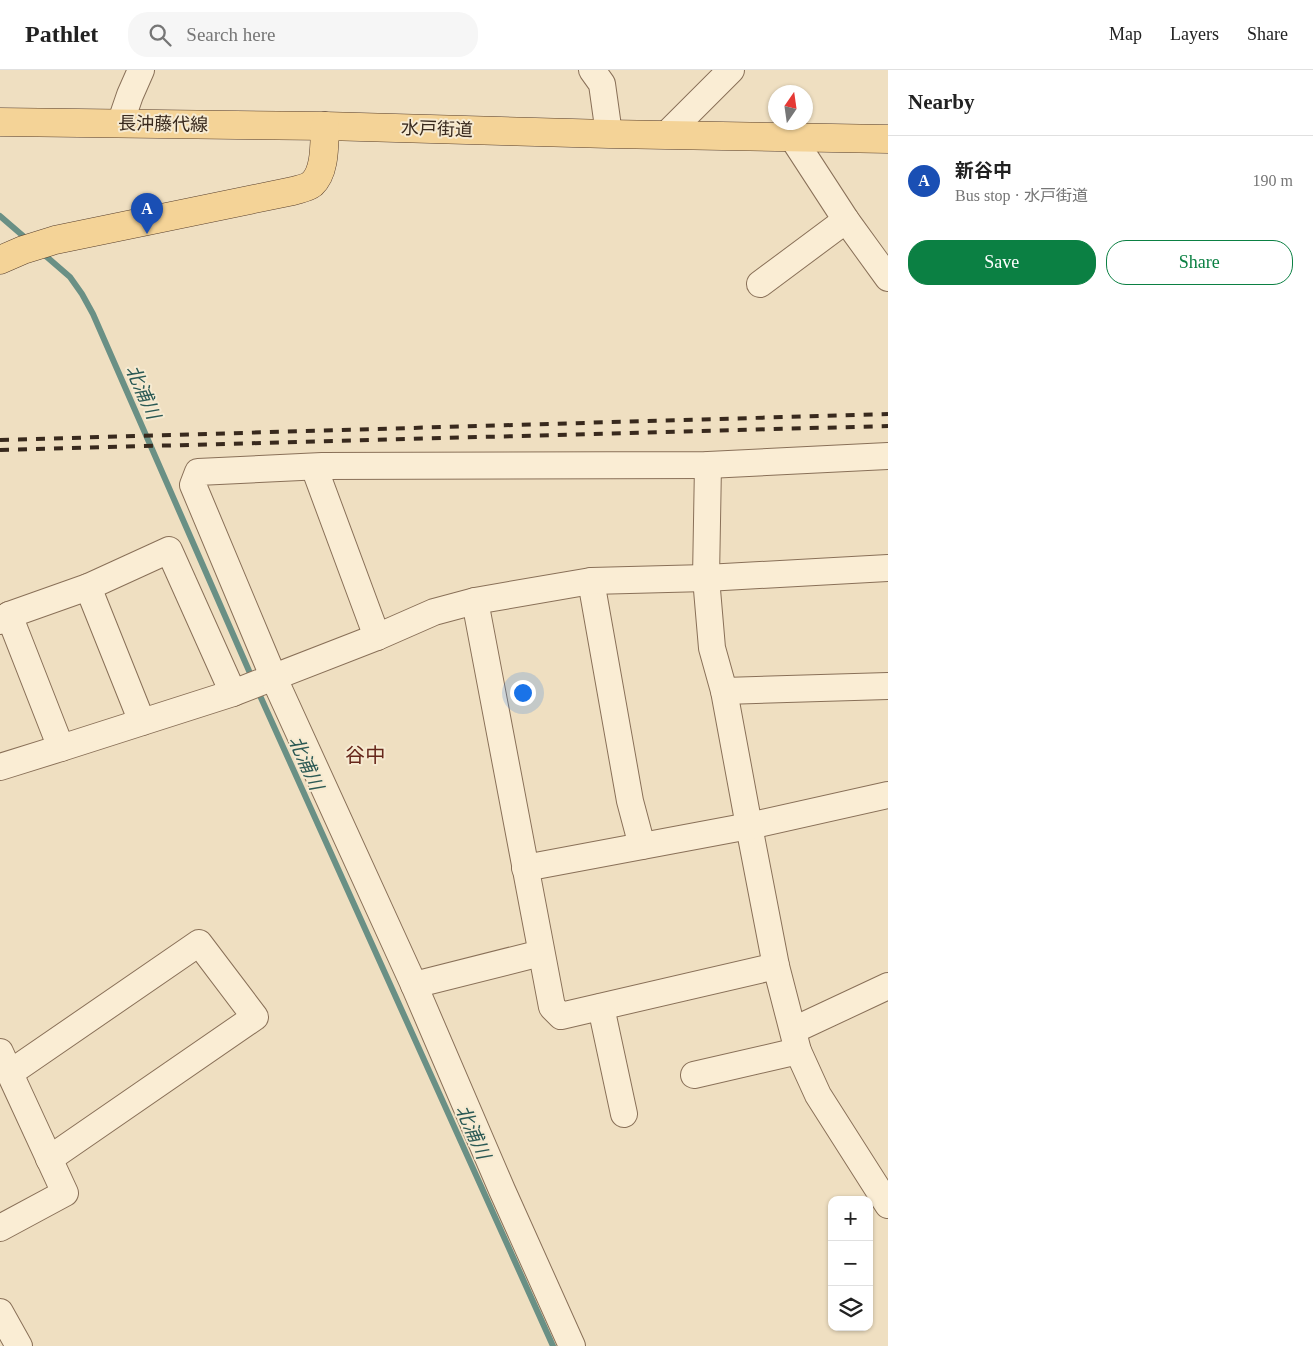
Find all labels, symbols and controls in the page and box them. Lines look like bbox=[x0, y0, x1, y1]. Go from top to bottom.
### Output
search box bbox=[128, 12, 478, 57]
text: Pathlet bbox=[25, 21, 98, 47]
icon: search bbox=[146, 21, 174, 49]
text: Search here bbox=[186, 24, 275, 45]
text: Map bbox=[1109, 24, 1142, 44]
text: Layers bbox=[1170, 24, 1219, 44]
text: Share bbox=[1247, 24, 1288, 44]
north arrow bbox=[768, 85, 813, 130]
text: Nearby bbox=[908, 90, 975, 114]
street label: 長沖藤代線 bbox=[118, 113, 208, 135]
street label: 水戸街道 bbox=[401, 118, 473, 140]
text: 新谷中 bbox=[955, 160, 1012, 181]
text: A bbox=[918, 172, 930, 189]
text: 190 m bbox=[1253, 172, 1293, 189]
text: Bus stop · 水戸街道 bbox=[955, 187, 1088, 204]
pin: A bbox=[131, 193, 163, 234]
button: Save bbox=[908, 240, 1096, 285]
button: Share bbox=[1106, 240, 1293, 285]
water label: 北浦川 bbox=[122, 362, 165, 424]
your location bbox=[510, 680, 536, 706]
water label: 北浦川 bbox=[285, 733, 328, 795]
district label: 谷中 bbox=[345, 744, 385, 766]
water label: 北浦川 bbox=[452, 1102, 495, 1164]
map controls bbox=[828, 1196, 873, 1331]
button: + bbox=[828, 1196, 873, 1241]
button: − bbox=[828, 1241, 873, 1286]
button: layers bbox=[828, 1286, 873, 1331]

